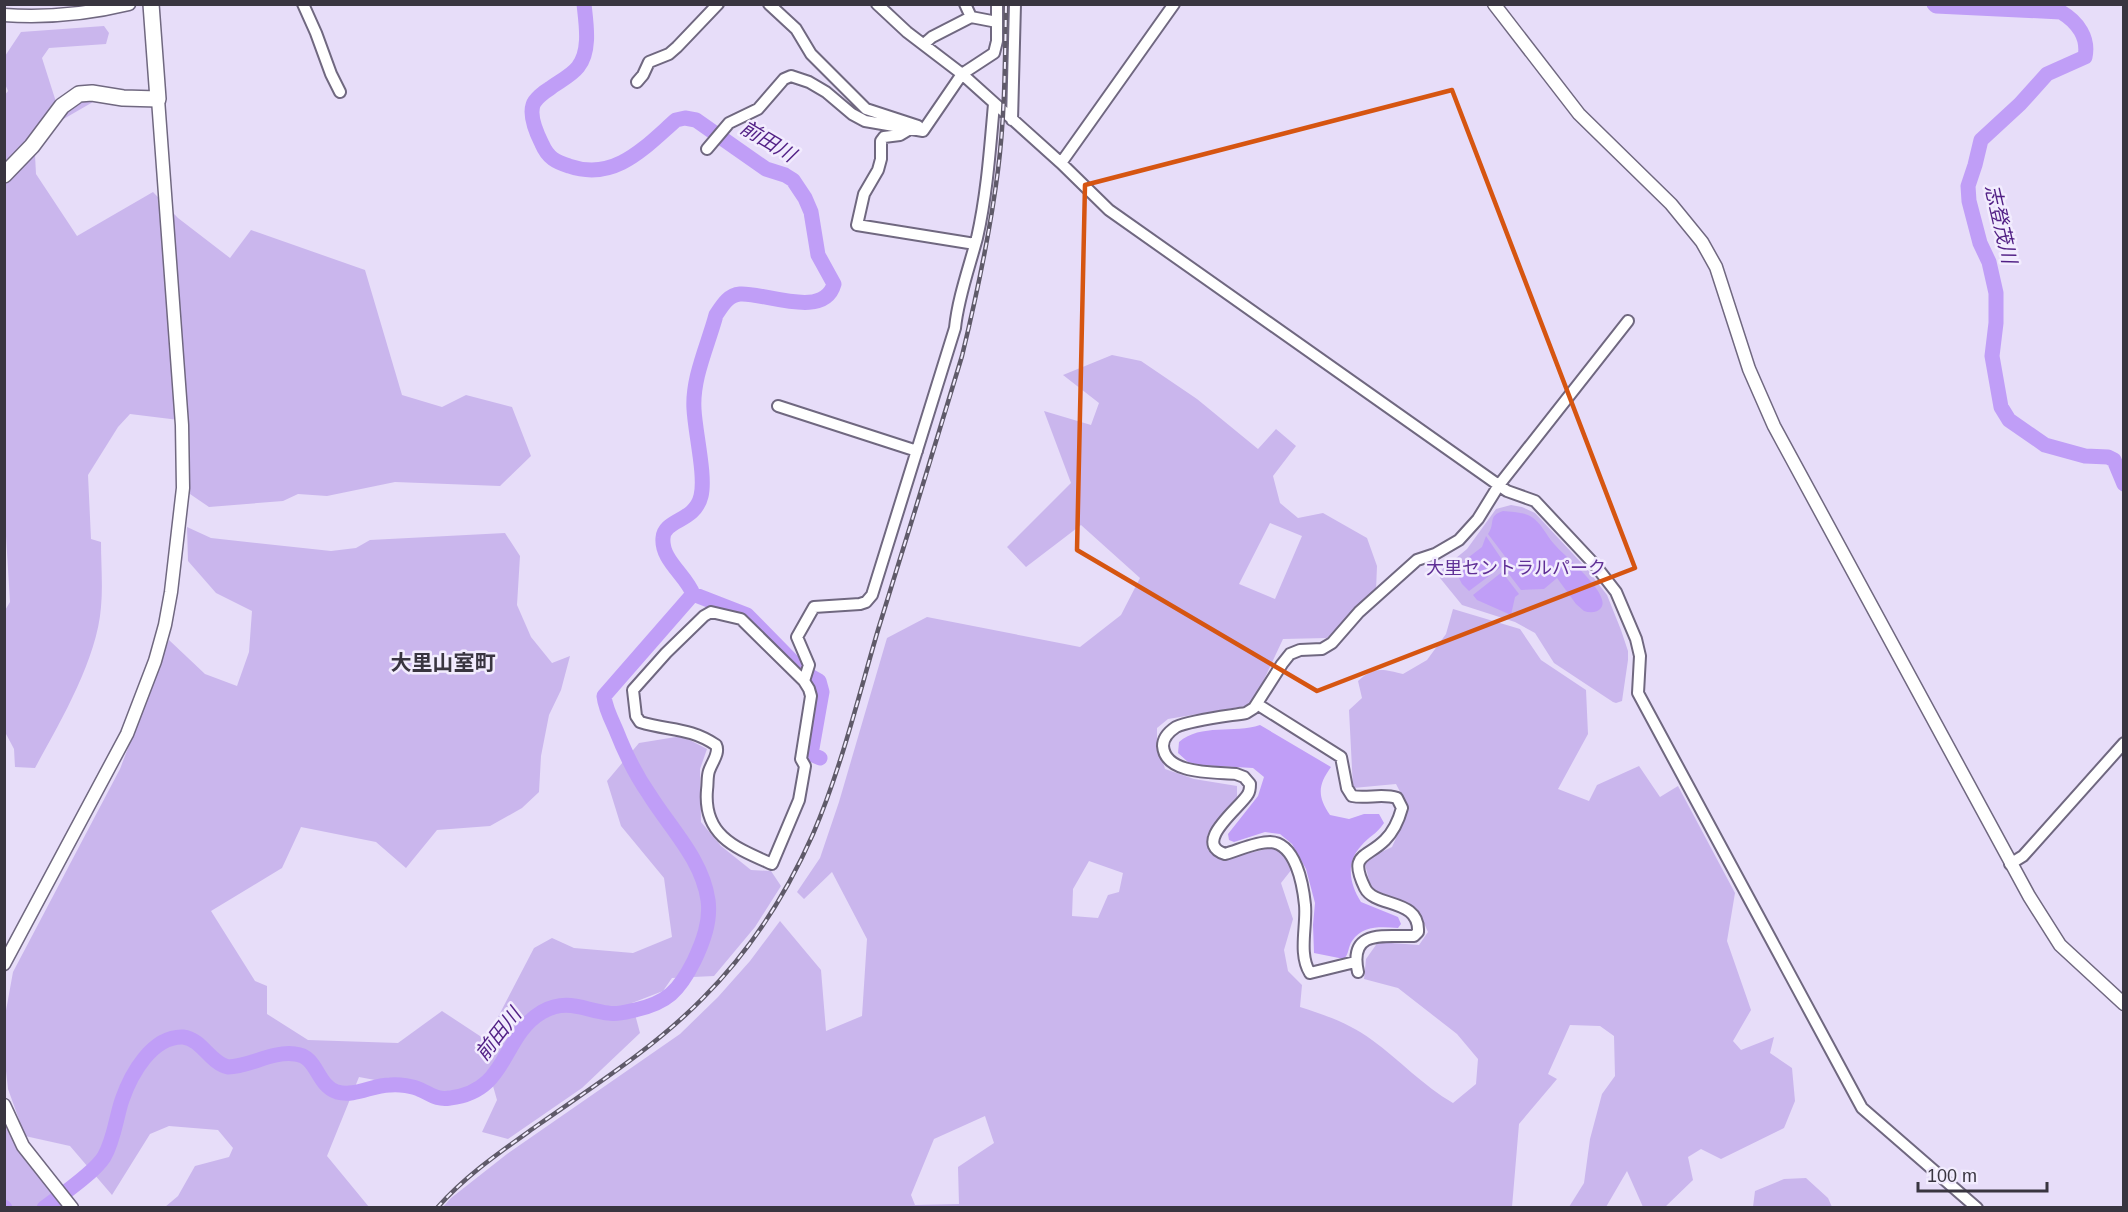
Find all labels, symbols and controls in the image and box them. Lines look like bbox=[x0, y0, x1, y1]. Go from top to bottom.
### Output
water label: 前田川 bbox=[737, 116, 801, 167]
water label: 志登茂川 bbox=[1981, 183, 2021, 267]
park label: 大里セントラルパーク bbox=[1426, 558, 1606, 578]
district label: 大里山室町 bbox=[391, 651, 496, 674]
water label: 前田川 bbox=[471, 1002, 526, 1064]
scale bar bbox=[1918, 1155, 2047, 1193]
text: 100 m bbox=[1927, 1166, 1977, 1186]

